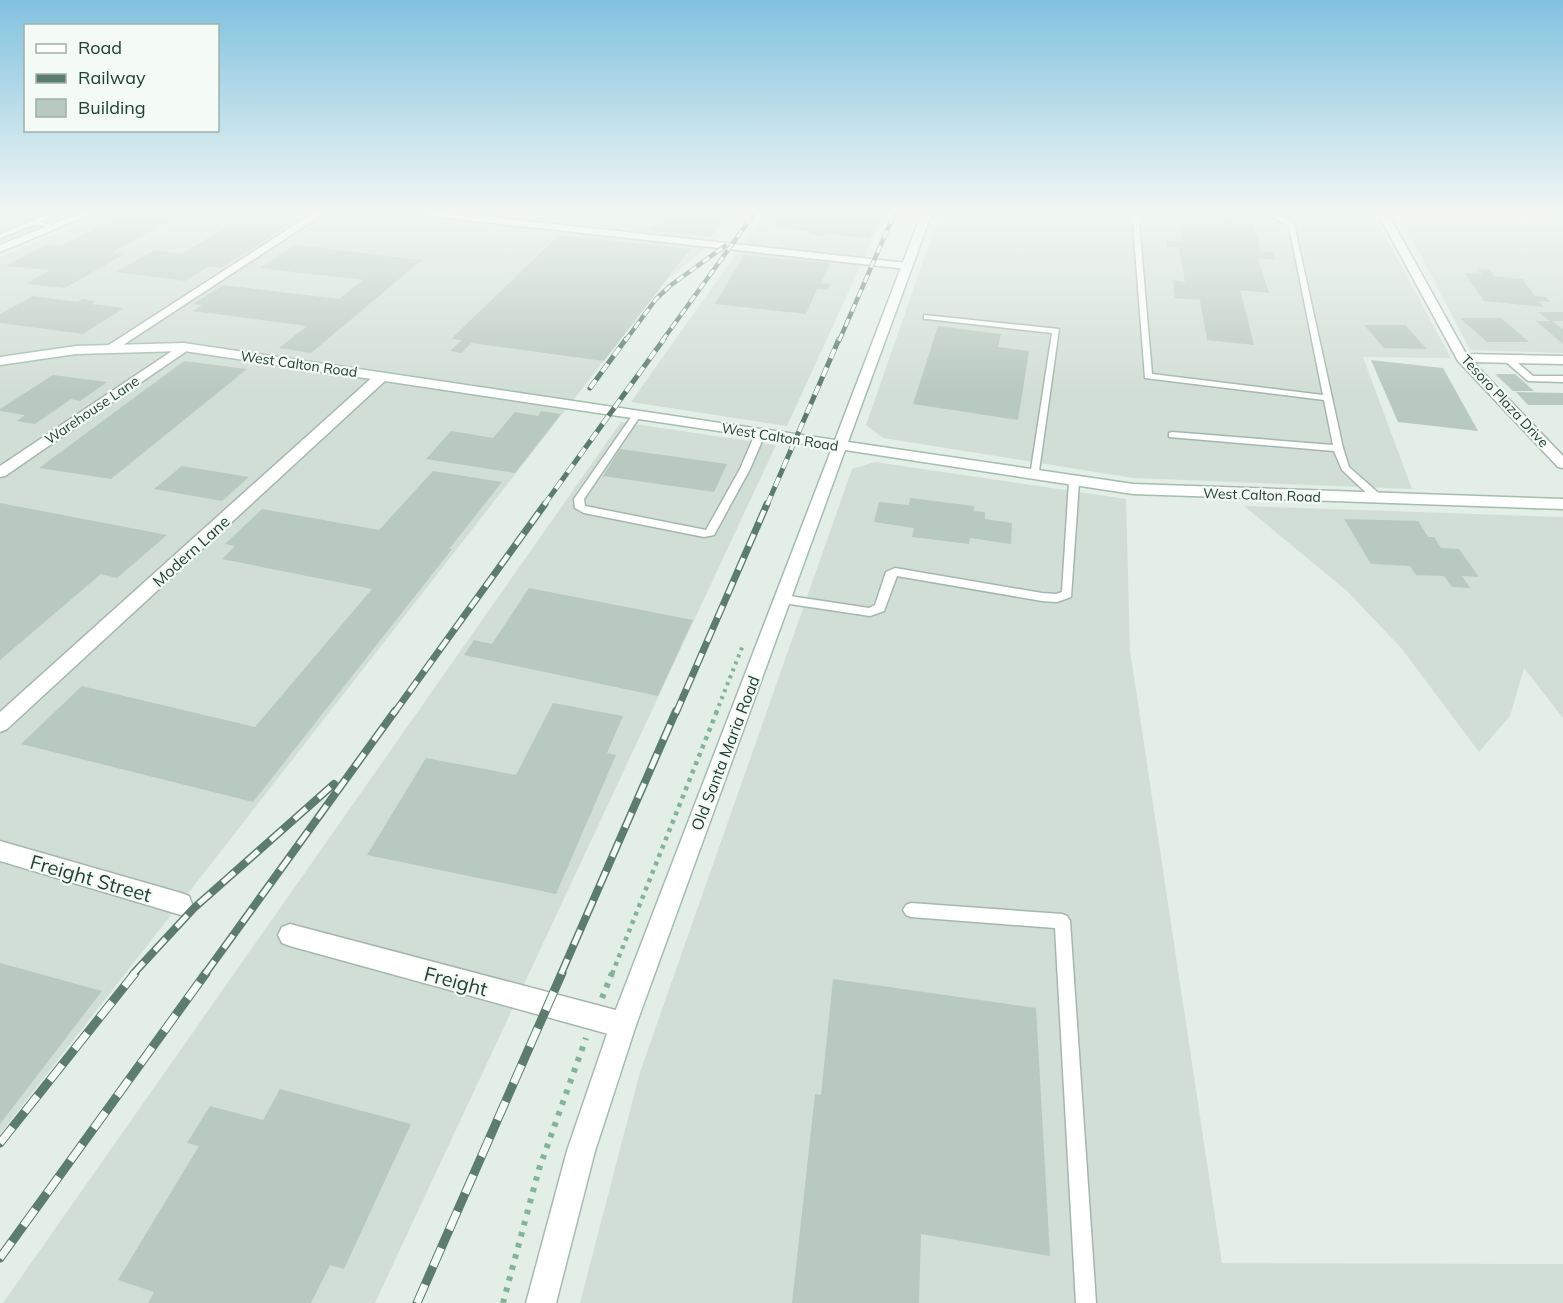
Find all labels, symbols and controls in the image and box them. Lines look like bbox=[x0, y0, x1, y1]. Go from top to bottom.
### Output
legend bbox=[24, 24, 219, 132]
text: Road bbox=[78, 36, 122, 59]
text: Railway bbox=[78, 66, 146, 89]
text: Building bbox=[78, 96, 146, 119]
street label: West Calton Road bbox=[239, 347, 359, 381]
street label: Tesoro Plaza Drive bbox=[1457, 351, 1553, 451]
street label: Warehouse Lane bbox=[41, 372, 143, 448]
street label: West Calton Road bbox=[720, 419, 840, 455]
street label: West Calton Road bbox=[1203, 484, 1321, 506]
street label: Modern Lane bbox=[148, 511, 234, 591]
street label: Old Santa Maria Road bbox=[686, 673, 764, 833]
street label: Freight Street bbox=[27, 849, 155, 907]
street label: Freight bbox=[422, 961, 490, 1001]

